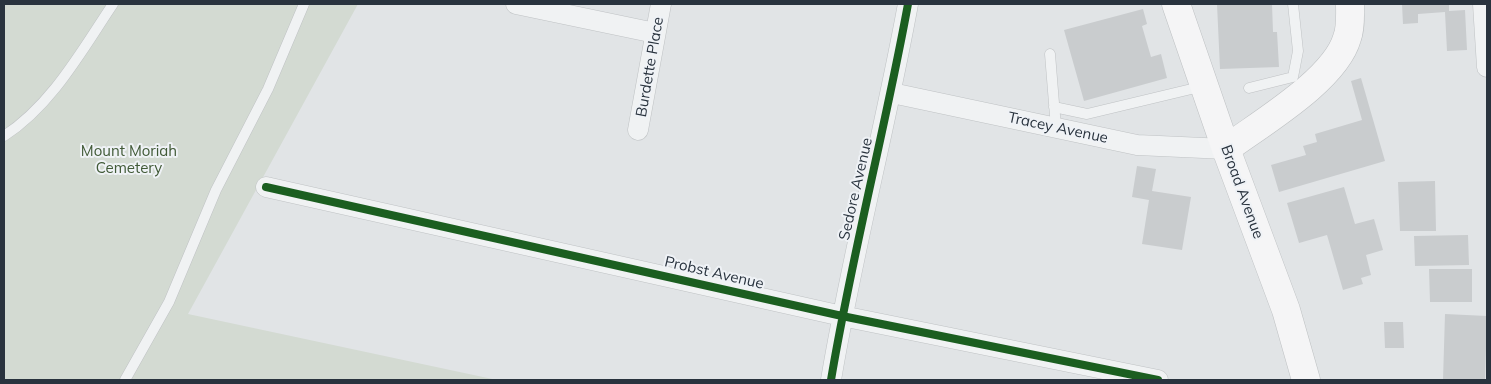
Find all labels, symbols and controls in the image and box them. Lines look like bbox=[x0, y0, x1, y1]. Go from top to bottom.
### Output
street label: Burdette Place bbox=[632, 15, 668, 119]
street label: Tracey Avenue bbox=[1006, 109, 1110, 147]
street label: Sedore Avenue bbox=[835, 136, 877, 242]
park label: Mount Moriah Cemetery bbox=[81, 142, 177, 177]
street label: Broad Avenue bbox=[1217, 143, 1267, 241]
street label: Probst Avenue bbox=[663, 253, 765, 293]

